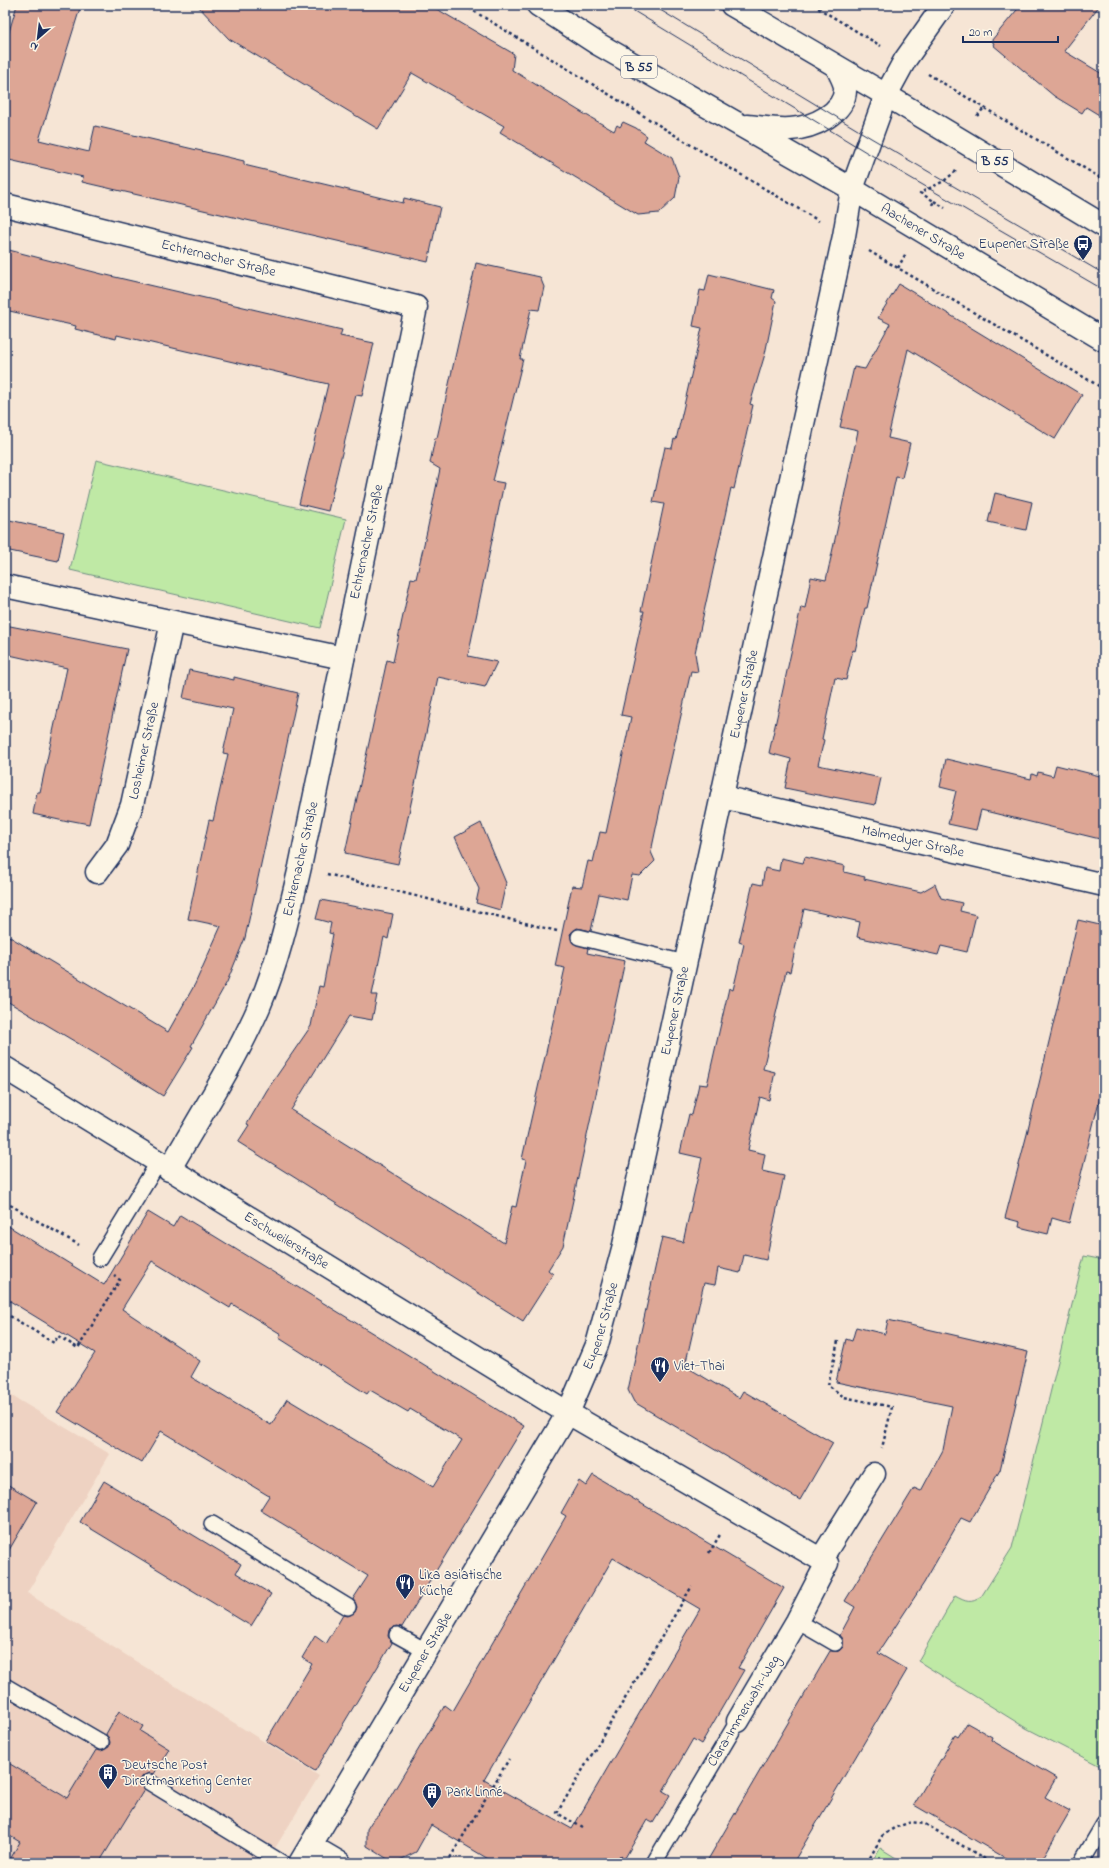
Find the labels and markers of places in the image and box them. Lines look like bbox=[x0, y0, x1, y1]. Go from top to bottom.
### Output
bus stop icon: Eupener Straße bbox=[1072, 233, 1094, 261]
place label: Eupener Straße bbox=[978, 234, 1070, 255]
restaurant icon: Viet-Thai bbox=[649, 1355, 671, 1383]
place label: Viet-Thai bbox=[673, 1356, 725, 1377]
place label: Lika asiatische Küche bbox=[419, 1565, 503, 1602]
restaurant icon: Lika asiatische Küche bbox=[394, 1572, 416, 1600]
place label: Deutsche Post Direktmarketing Center bbox=[121, 1755, 252, 1793]
building icon: Deutsche Post Direktmarketing Center bbox=[97, 1762, 119, 1790]
building icon: Park Linné bbox=[421, 1781, 443, 1809]
place label: Park Linné bbox=[446, 1782, 503, 1803]

